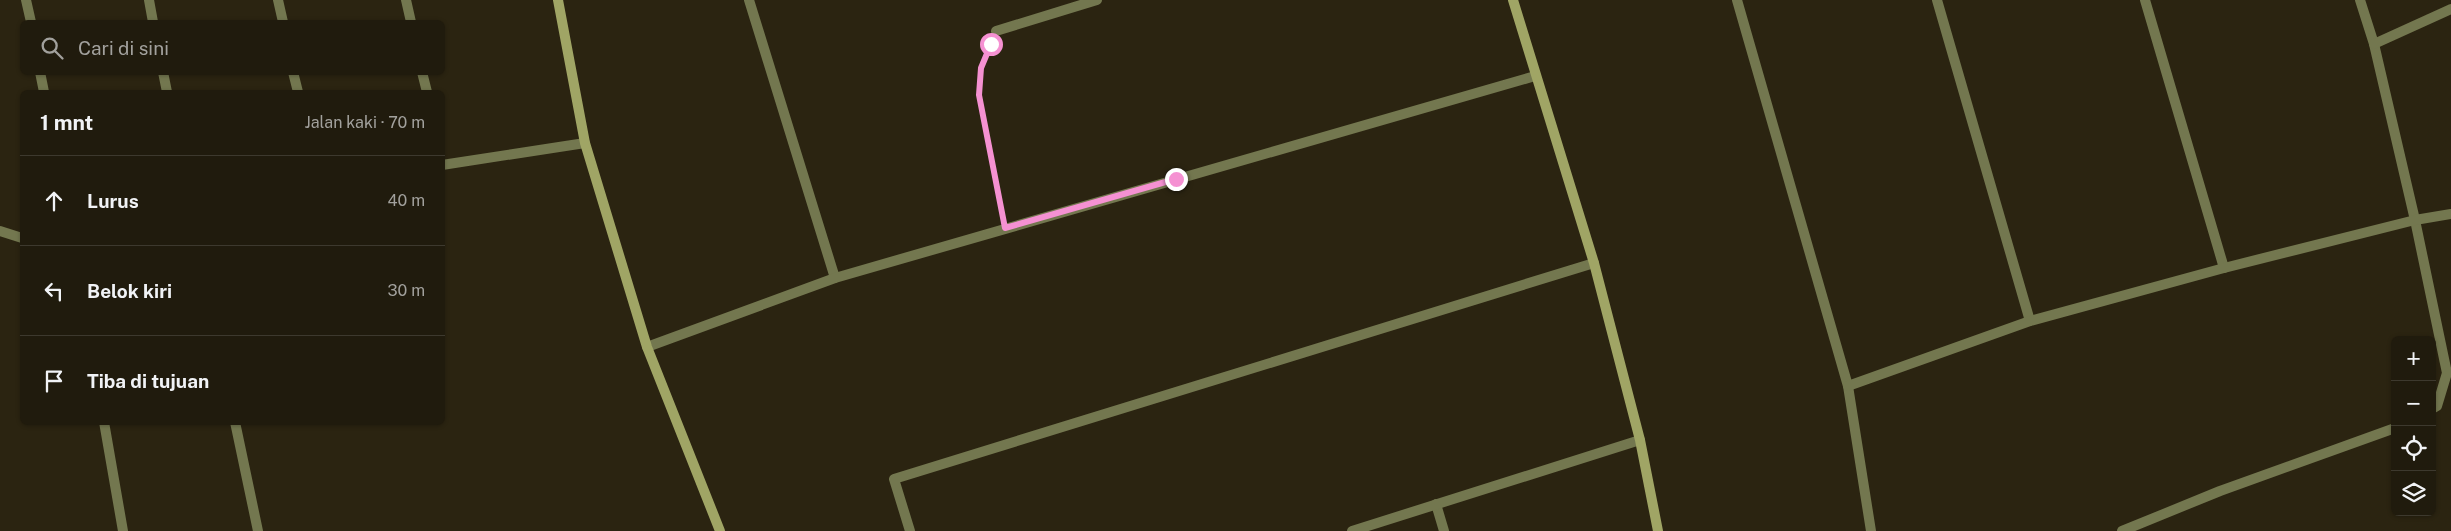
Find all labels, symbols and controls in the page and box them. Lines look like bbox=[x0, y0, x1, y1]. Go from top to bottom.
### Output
search box bbox=[20, 20, 445, 75]
route start bbox=[980, 33, 1003, 56]
icon: search bbox=[38, 34, 66, 62]
text: Cari di sini bbox=[78, 37, 169, 59]
text: 1 mnt bbox=[40, 110, 93, 135]
text: Jalan kaki · 70 m bbox=[304, 113, 425, 132]
route end bbox=[1165, 168, 1188, 191]
icon: ahead bbox=[40, 187, 68, 215]
text: Lurus bbox=[87, 190, 139, 212]
text: 40 m bbox=[387, 191, 425, 210]
icon: left bbox=[40, 277, 68, 305]
text: Belok kiri bbox=[87, 280, 172, 302]
text: 30 m bbox=[388, 281, 425, 300]
map controls bbox=[2391, 336, 2436, 516]
button: + bbox=[2391, 336, 2436, 381]
icon: arrive bbox=[40, 367, 68, 395]
text: Tiba di tujuan bbox=[87, 370, 209, 392]
button: − bbox=[2391, 381, 2436, 426]
button: locate bbox=[2391, 426, 2436, 471]
button: layers bbox=[2391, 471, 2436, 516]

